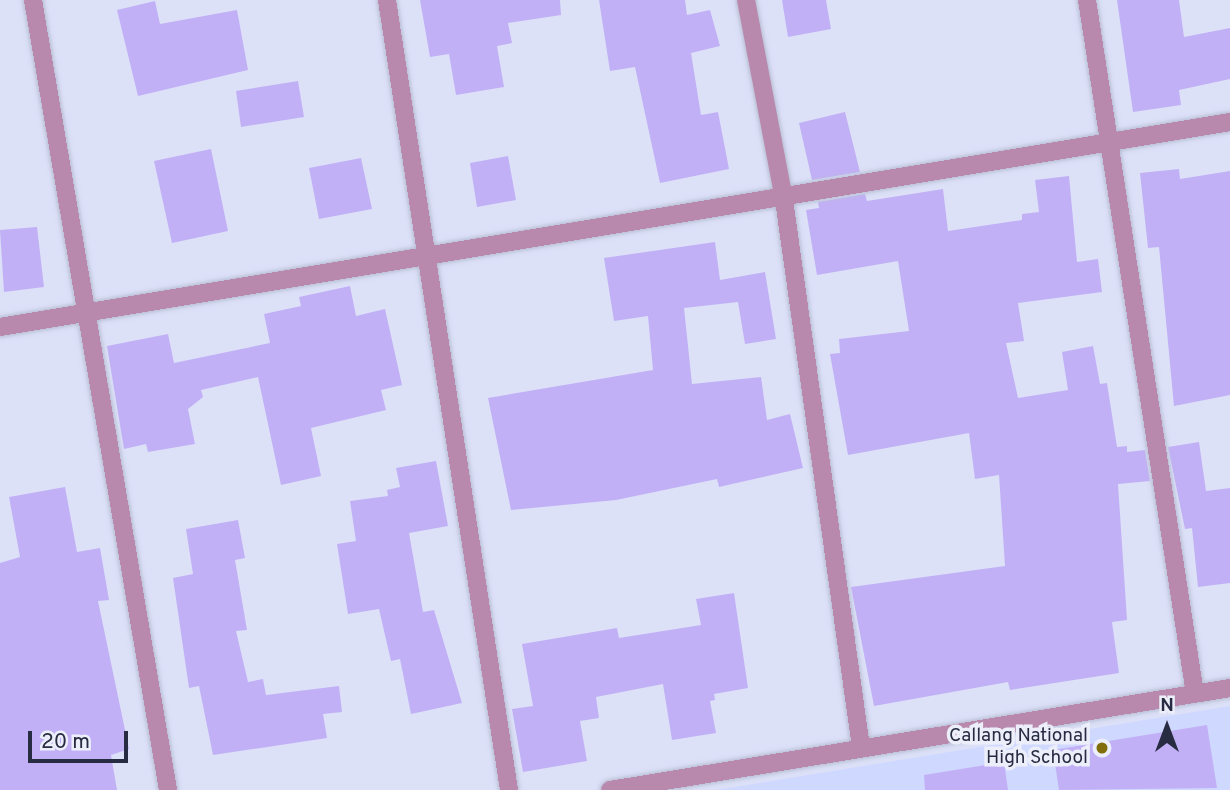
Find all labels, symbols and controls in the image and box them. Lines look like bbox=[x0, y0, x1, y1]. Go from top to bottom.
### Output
north arrow bbox=[1132, 692, 1202, 762]
text: N bbox=[1160, 694, 1174, 718]
scale bar bbox=[32, 716, 131, 760]
place label: Callang National High School bbox=[949, 726, 1088, 770]
text: 20 m bbox=[41, 729, 90, 756]
marker: Callang National High School bbox=[1094, 740, 1110, 756]

